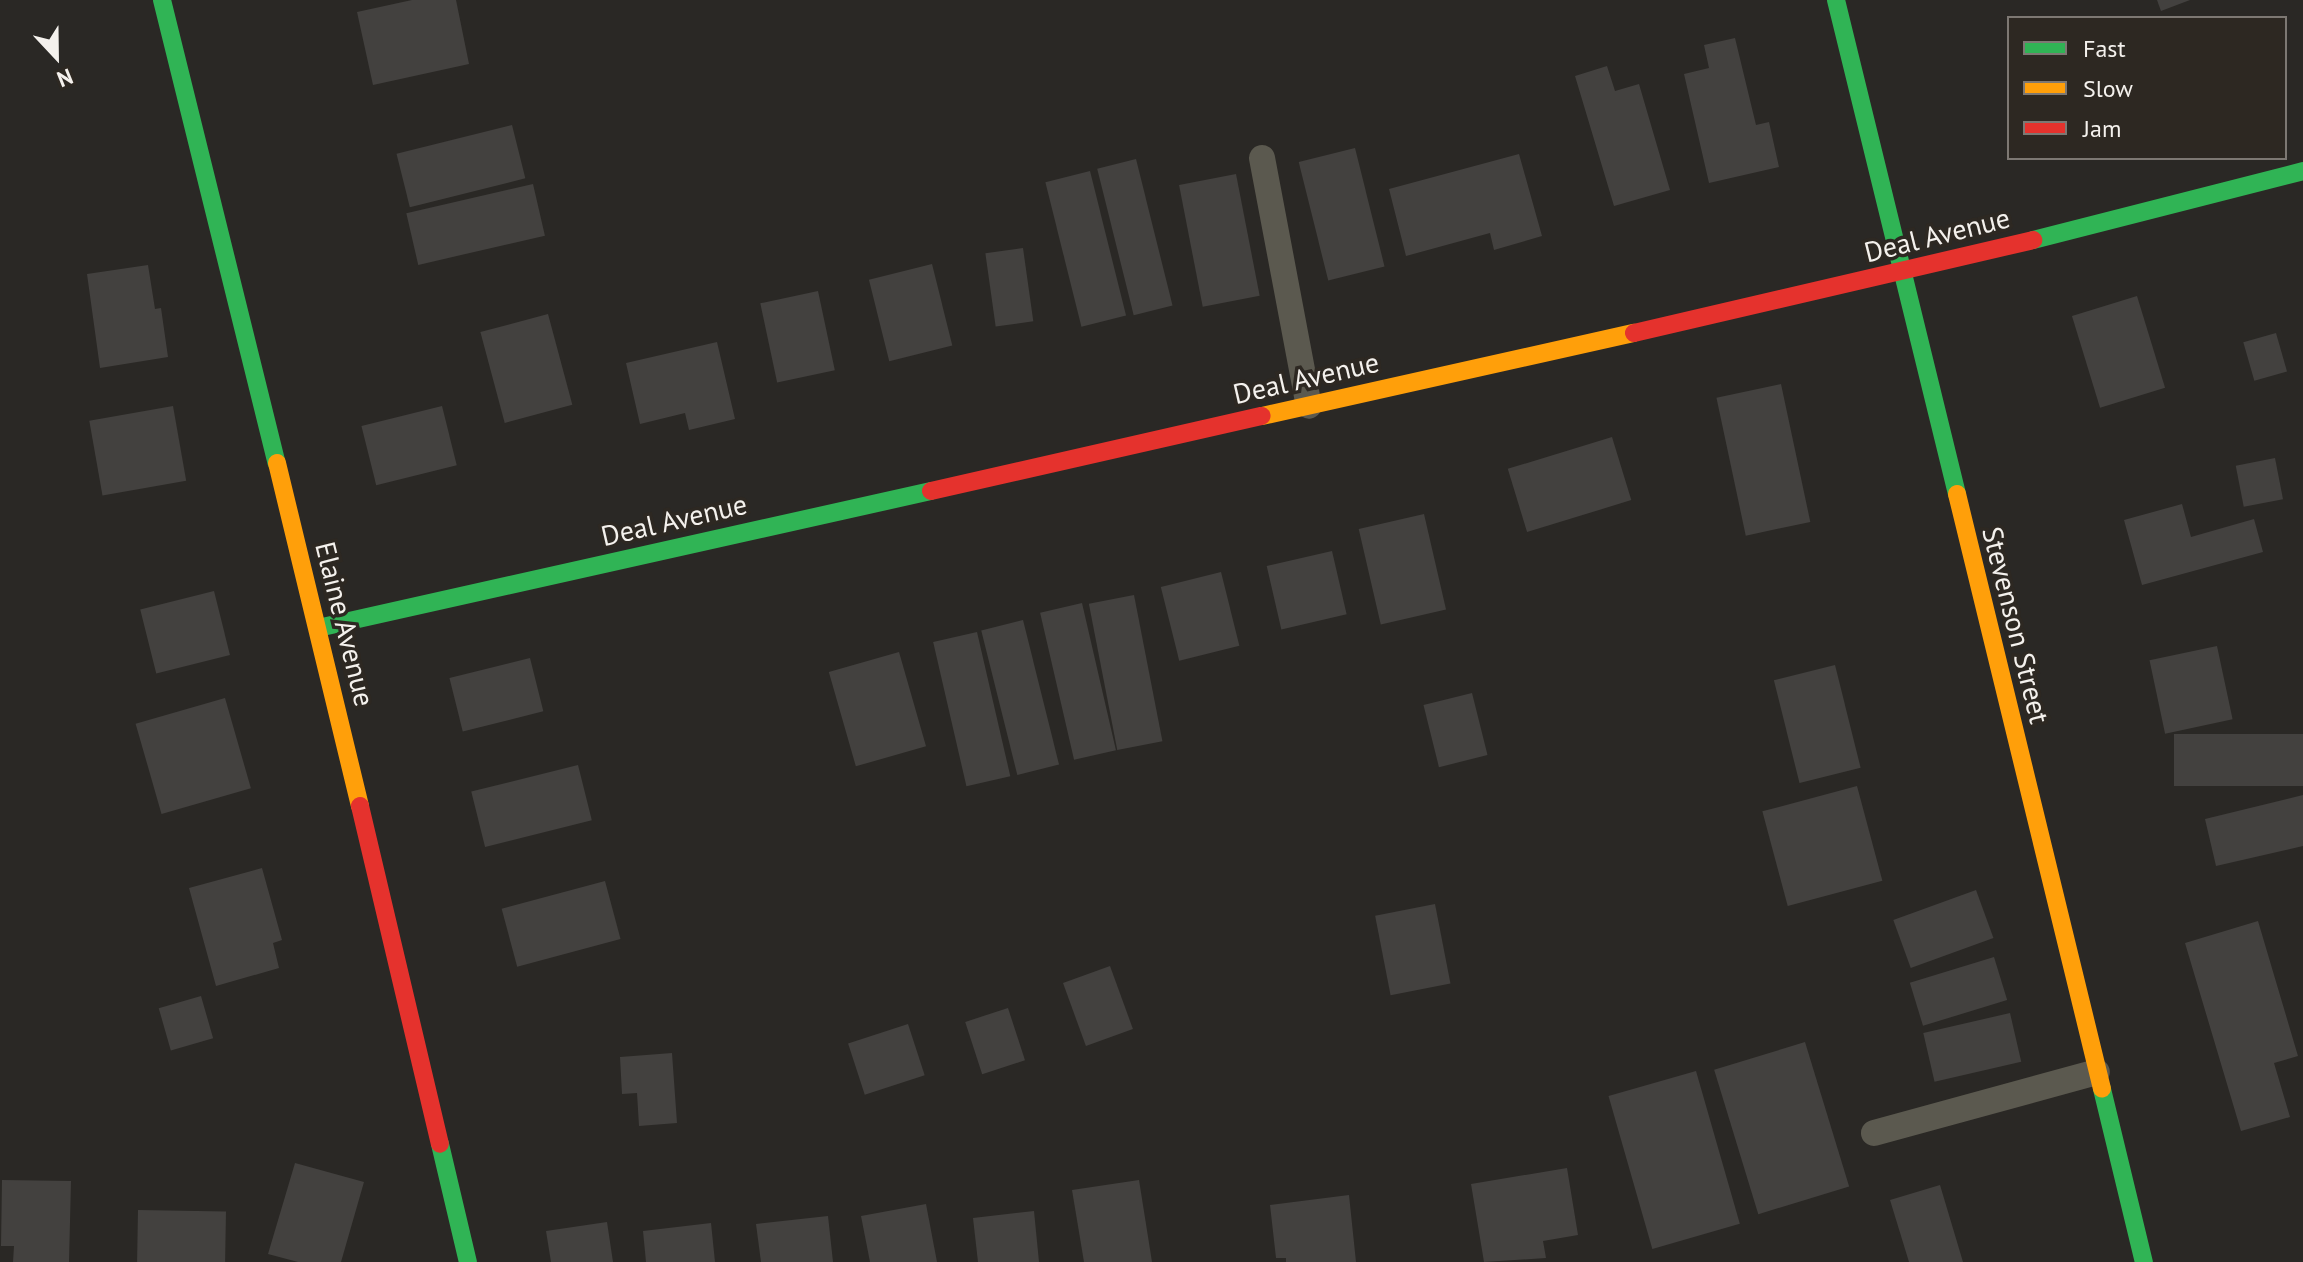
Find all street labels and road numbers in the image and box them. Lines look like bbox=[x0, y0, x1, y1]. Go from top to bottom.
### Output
street label: Deal Avenue bbox=[1860, 201, 2014, 269]
street label: Deal Avenue bbox=[1229, 345, 1383, 411]
street label: Deal Avenue bbox=[597, 487, 751, 553]
street label: Stevenson Street bbox=[1975, 523, 2057, 727]
street label: Elaine Avenue bbox=[308, 538, 382, 710]

